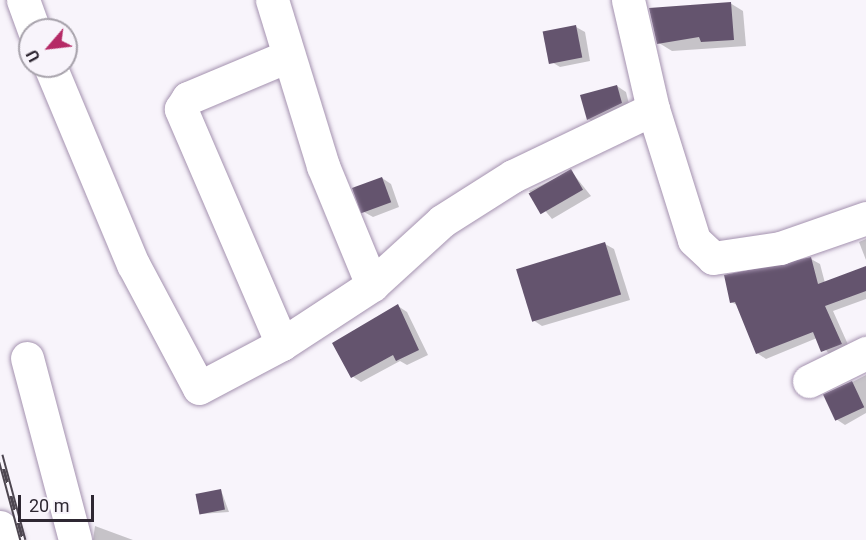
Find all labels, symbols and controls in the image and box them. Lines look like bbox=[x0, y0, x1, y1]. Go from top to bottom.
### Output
north arrow bbox=[18, 18, 78, 78]
text: U bbox=[23, 47, 44, 65]
scale bar bbox=[21, 483, 98, 521]
text: 20 m bbox=[29, 495, 69, 516]

